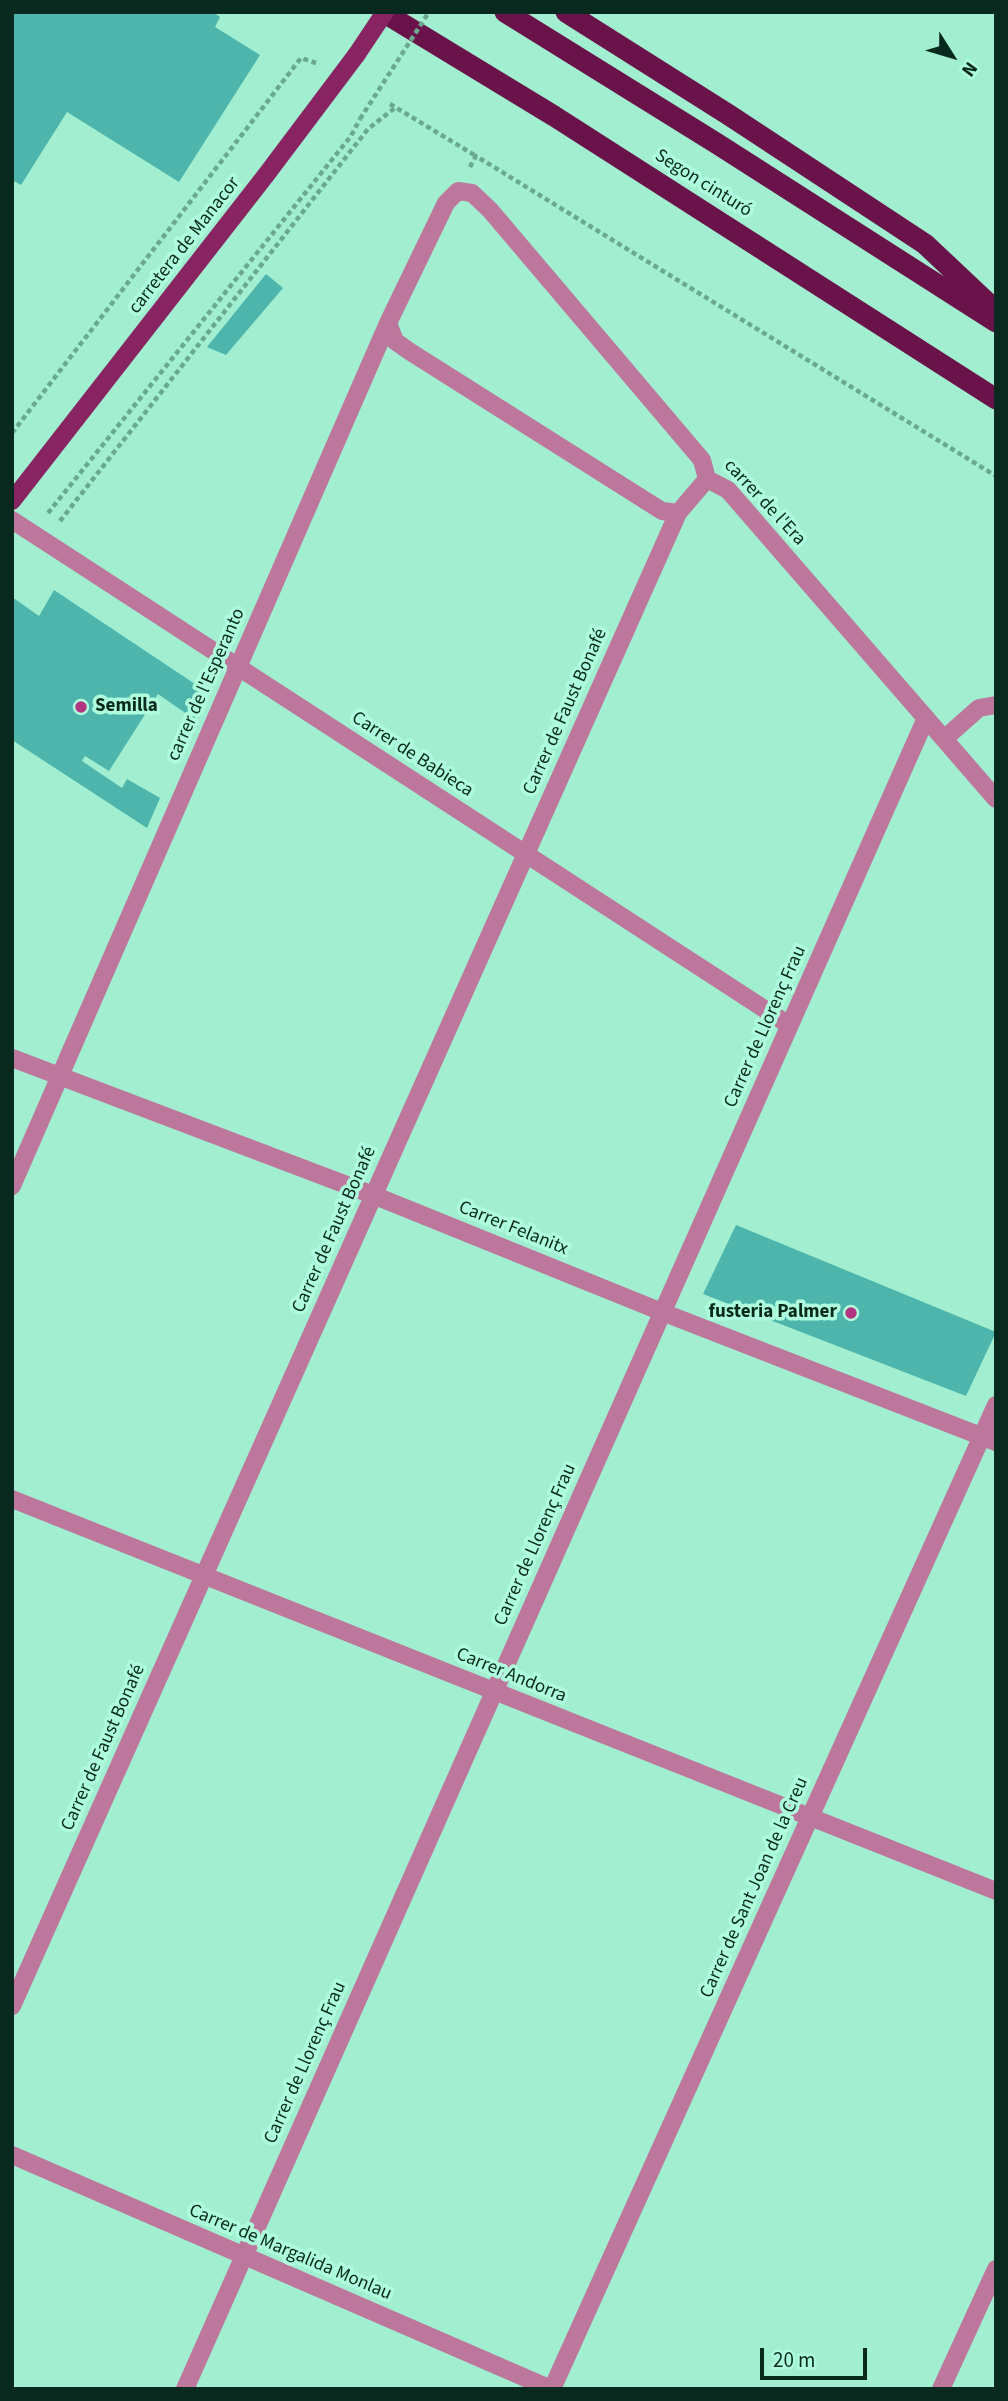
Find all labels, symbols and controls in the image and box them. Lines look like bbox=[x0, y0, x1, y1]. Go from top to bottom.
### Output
north arrow bbox=[917, 21, 987, 91]
text: N bbox=[955, 56, 984, 82]
street label: Segon cinturó bbox=[650, 145, 756, 223]
street label: carretera de Manacor bbox=[124, 173, 246, 319]
street label: carrer de l'Era bbox=[718, 455, 810, 551]
street label: carrer de l'Esperanto bbox=[163, 605, 251, 765]
street label: Carrer de Faust Bonafé bbox=[519, 625, 613, 799]
place label: Semilla bbox=[95, 696, 158, 718]
marker: Semilla bbox=[73, 699, 89, 715]
street label: Carrer de Babieca bbox=[347, 707, 477, 803]
street label: Carrer de Llorenç Frau bbox=[720, 942, 812, 1112]
street label: Carrer de Faust Bonafé bbox=[288, 1143, 382, 1317]
street label: Carrer Felanitx bbox=[455, 1197, 571, 1261]
place label: fusteria Palmer bbox=[708, 1302, 837, 1324]
marker: fusteria Palmer bbox=[843, 1305, 859, 1321]
street label: Carrer de Llorenç Frau bbox=[490, 1460, 582, 1630]
street label: Carrer Andorra bbox=[452, 1643, 570, 1709]
street label: Carrer de Faust Bonafé bbox=[57, 1661, 151, 1835]
street label: Carrer de Sant Joan de la Creu bbox=[696, 1774, 814, 2002]
street label: Carrer de Llorenç Frau bbox=[260, 1978, 352, 2148]
street label: Carrer de Margalida Monlau bbox=[185, 2200, 395, 2306]
scale bar bbox=[763, 2334, 870, 2378]
text: 20 m bbox=[773, 2345, 815, 2375]

